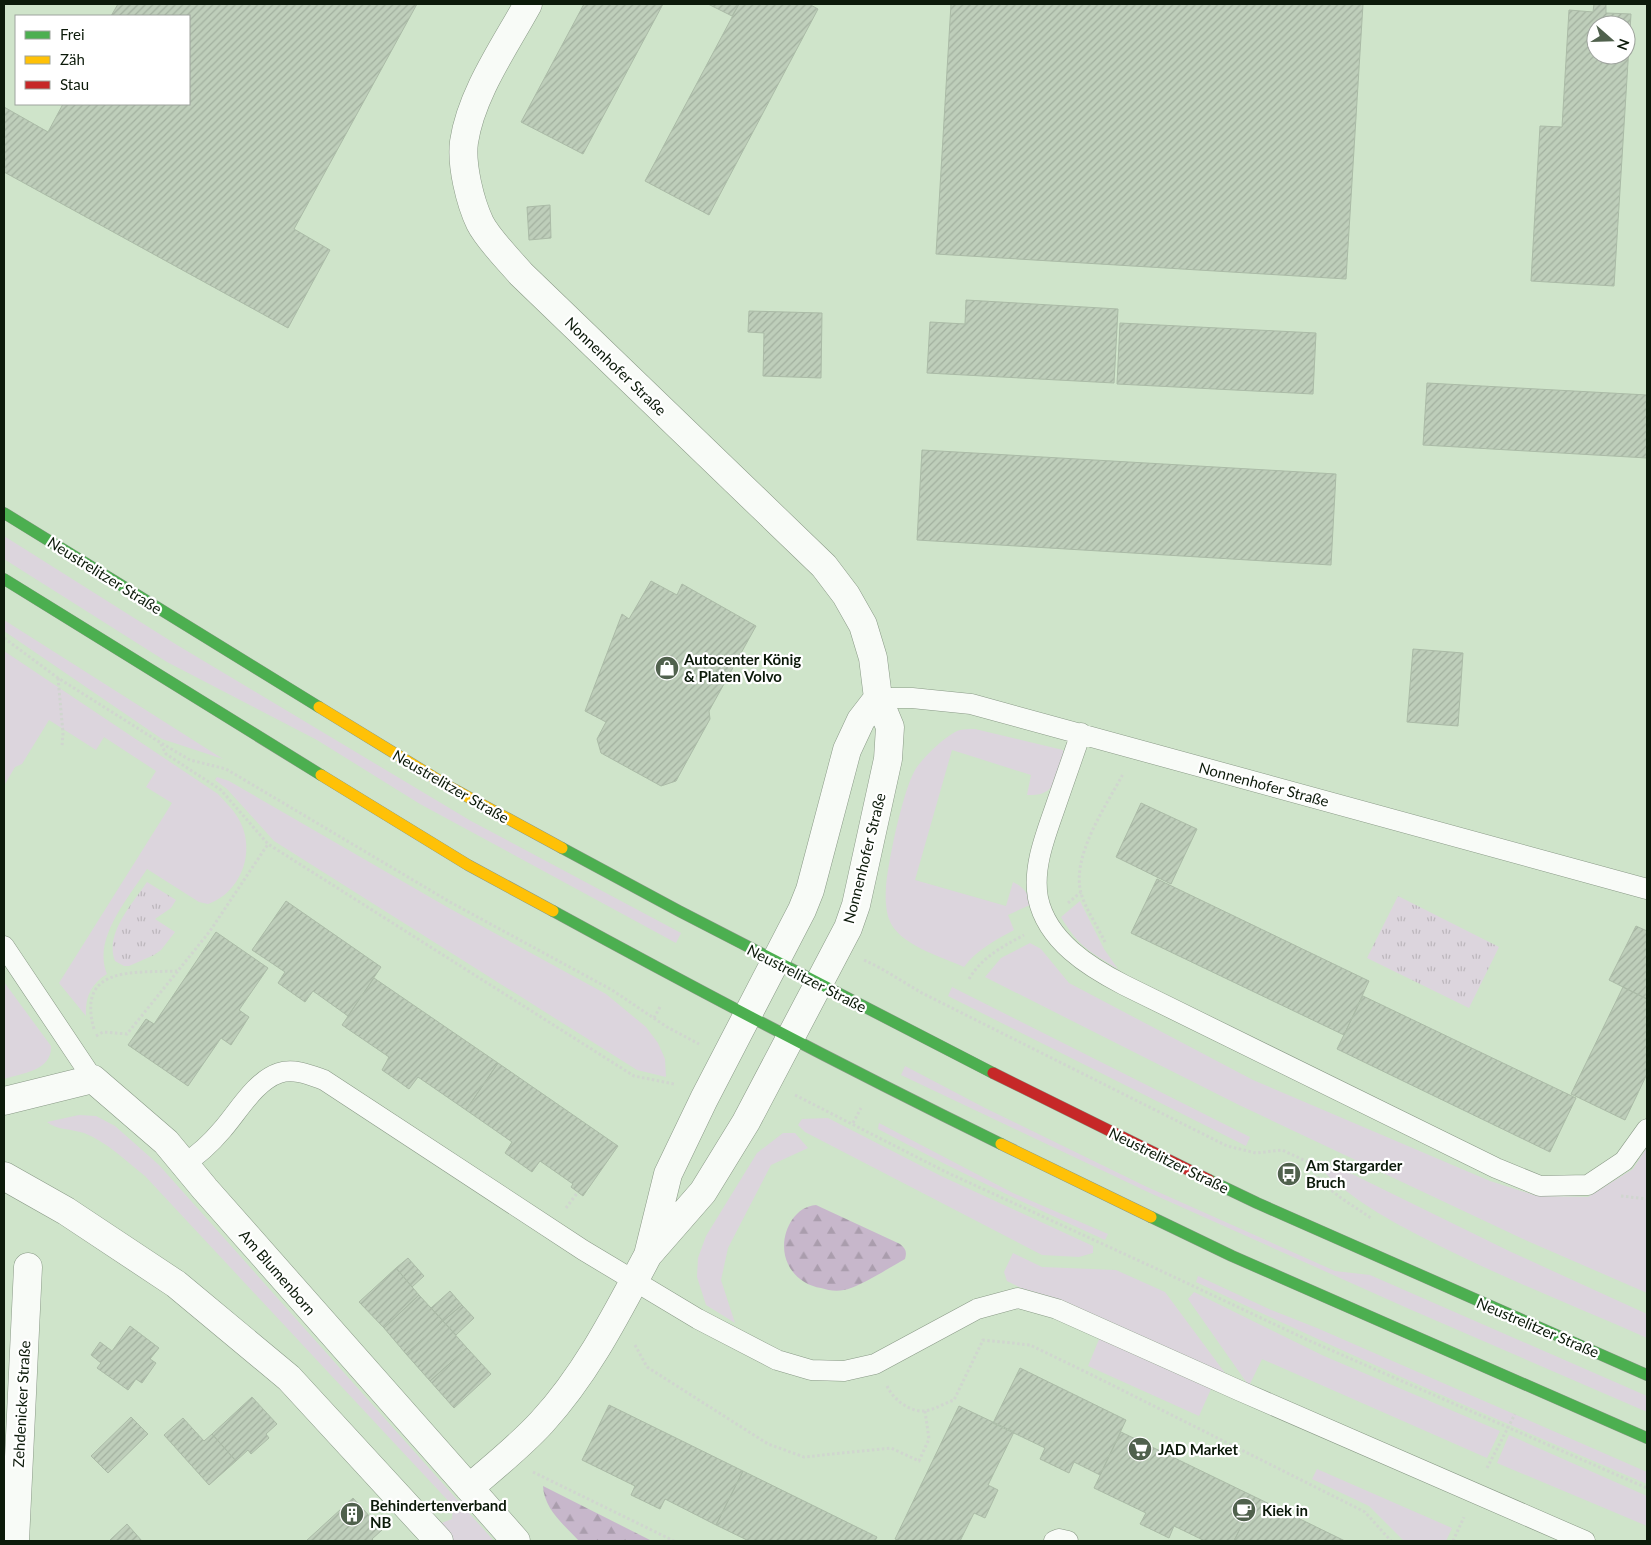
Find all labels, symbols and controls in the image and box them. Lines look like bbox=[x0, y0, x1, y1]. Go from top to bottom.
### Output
legend bbox=[15, 15, 190, 105]
north arrow bbox=[1586, 15, 1636, 65]
text: Frei bbox=[60, 25, 85, 43]
text: N bbox=[1614, 37, 1634, 53]
text: Zäh bbox=[60, 50, 85, 68]
text: Stau bbox=[60, 75, 89, 93]
street label: Nonnenhofer Straße bbox=[562, 313, 670, 419]
street label: Neustrelitzer Straße bbox=[45, 533, 165, 617]
place label: Autocenter König & Platen Volvo bbox=[683, 650, 801, 685]
shop icon: Autocenter König & Platen Volvo bbox=[654, 655, 680, 681]
street label: Neustrelitzer Straße bbox=[390, 745, 512, 827]
street label: Nonnenhofer Straße bbox=[1197, 758, 1331, 810]
street label: Nonnenhofer Straße bbox=[839, 791, 889, 925]
street label: Neustrelitzer Straße bbox=[745, 940, 870, 1016]
street label: Neustrelitzer Straße bbox=[1106, 1123, 1232, 1197]
place label: Am Stargarder Bruch bbox=[1305, 1156, 1403, 1191]
bus stop icon: Am Stargarder Bruch bbox=[1276, 1161, 1302, 1187]
street label: Am Blumenborn bbox=[236, 1226, 320, 1318]
street label: Neustrelitzer Straße bbox=[1474, 1293, 1602, 1361]
street label: Zehdenicker Straße bbox=[9, 1340, 33, 1468]
supermarket icon: JAD Market bbox=[1127, 1436, 1153, 1462]
place label: JAD Market bbox=[1158, 1440, 1238, 1458]
place label: Behindertenverband NB bbox=[370, 1496, 507, 1531]
cafe icon: Kiek in bbox=[1231, 1497, 1257, 1523]
building icon: Behindertenverband NB bbox=[339, 1501, 365, 1527]
place label: Kiek in bbox=[1262, 1501, 1308, 1519]

